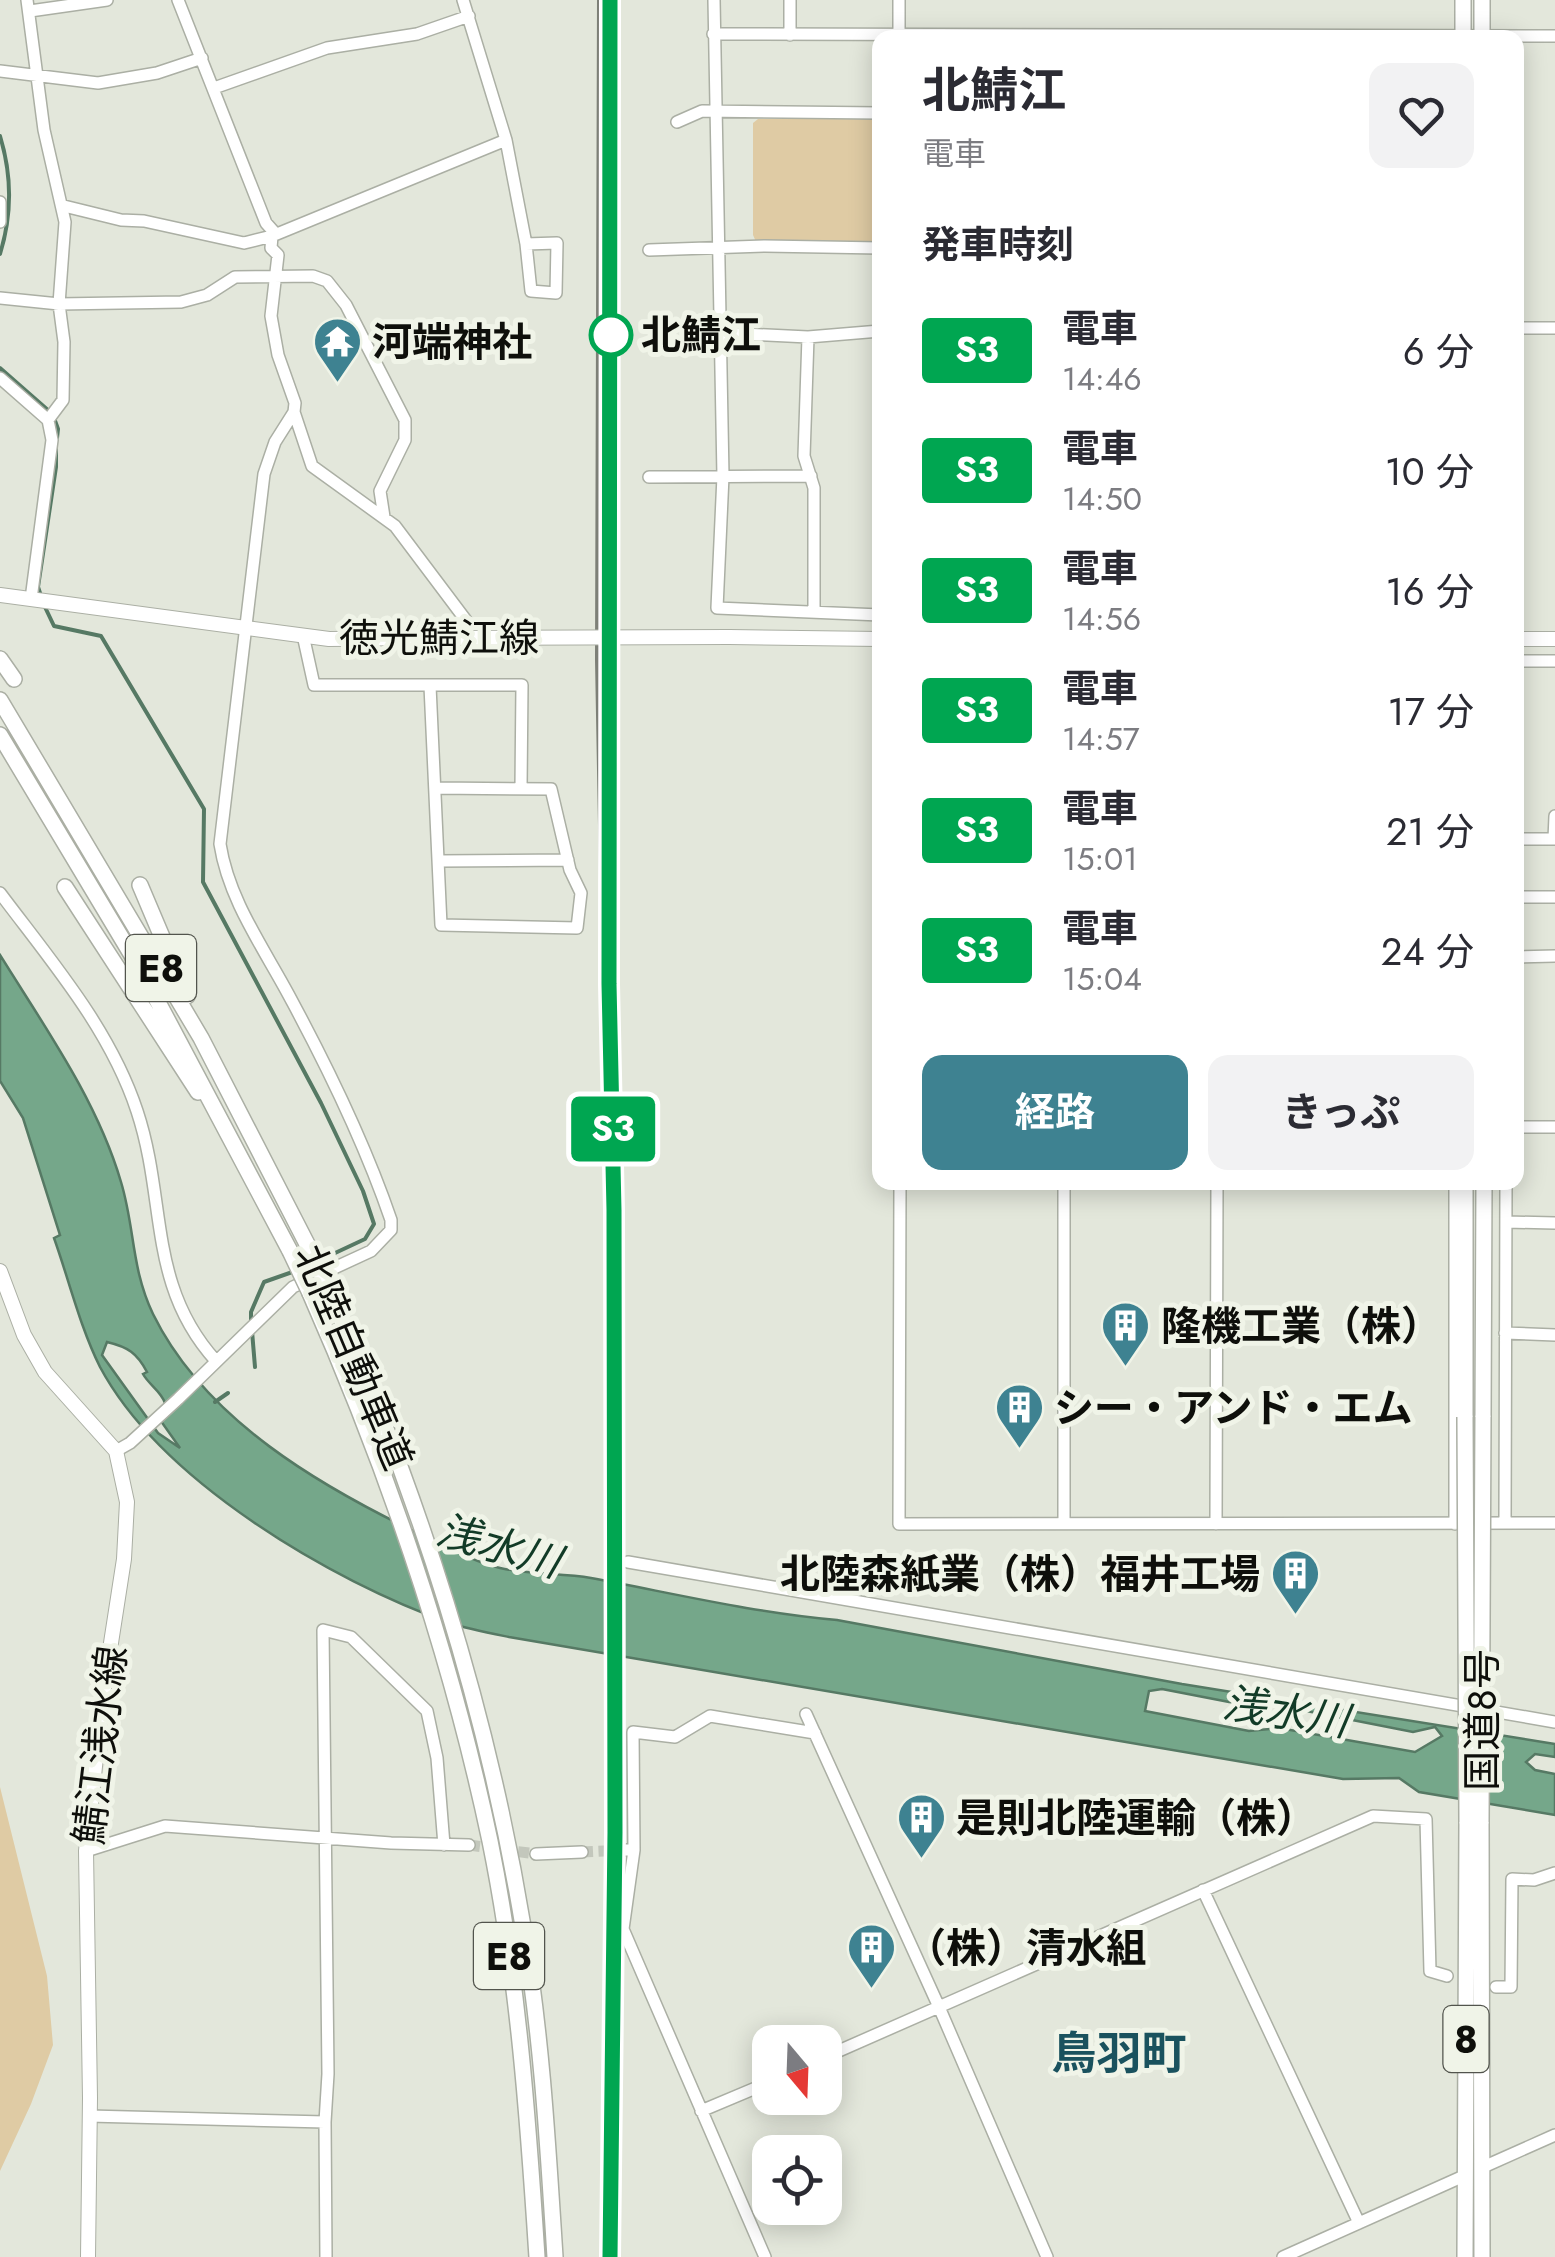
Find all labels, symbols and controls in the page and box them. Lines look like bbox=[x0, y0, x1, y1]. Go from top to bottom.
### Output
text: 北鯖江 bbox=[922, 56, 1066, 125]
button: heart bbox=[1369, 63, 1474, 168]
text: 電車 bbox=[922, 131, 986, 177]
text: 発車時刻 bbox=[922, 217, 1074, 272]
text: 電車 bbox=[1062, 301, 1138, 356]
place label: 北鯖江 bbox=[641, 306, 761, 364]
place label: 河端神社 bbox=[372, 313, 532, 371]
marker: 北鯖江 bbox=[590, 314, 632, 356]
temple icon: 河端神社 bbox=[311, 316, 363, 384]
text: 6 分 bbox=[1403, 324, 1474, 379]
text: S3 bbox=[955, 325, 999, 375]
text: 14:46 bbox=[1062, 356, 1142, 402]
text: 電車 bbox=[1062, 421, 1138, 476]
text: 10 分 bbox=[1385, 444, 1474, 499]
text: S3 bbox=[955, 445, 999, 495]
text: 14:50 bbox=[1062, 476, 1142, 522]
text: 電車 bbox=[1062, 541, 1138, 596]
text: 16 分 bbox=[1386, 564, 1474, 619]
text: S3 bbox=[955, 565, 999, 615]
text: 14:56 bbox=[1062, 596, 1141, 642]
street label: 徳光鯖江線 bbox=[339, 609, 539, 667]
text: 電車 bbox=[1062, 661, 1138, 716]
text: 17 分 bbox=[1388, 684, 1474, 739]
text: S3 bbox=[955, 685, 999, 735]
text: 14:57 bbox=[1062, 716, 1140, 762]
text: 電車 bbox=[1062, 781, 1138, 836]
text: 21 分 bbox=[1386, 804, 1474, 859]
text: S3 bbox=[955, 805, 999, 855]
text: 15:01 bbox=[1062, 836, 1138, 882]
text: 電車 bbox=[1062, 901, 1138, 956]
text: 24 分 bbox=[1381, 924, 1474, 979]
text: S3 bbox=[955, 925, 999, 975]
road number: E8 bbox=[126, 935, 196, 1001]
text: 15:04 bbox=[1062, 956, 1142, 1002]
button: 経路 bbox=[922, 1055, 1188, 1170]
button: きっぷ bbox=[1208, 1055, 1474, 1170]
line badge: S3 bbox=[568, 1096, 658, 1162]
text: S3 bbox=[591, 1104, 635, 1154]
street label: 北陸自動車道 bbox=[280, 1235, 428, 1479]
place label: 隆機工業（株） bbox=[1161, 1297, 1441, 1355]
building icon: 隆機工業（株） bbox=[1100, 1300, 1152, 1368]
place label: シー・アンド・エム bbox=[1054, 1379, 1412, 1437]
building icon: シー・アンド・エム bbox=[993, 1382, 1045, 1450]
water label: 浅水川 bbox=[430, 1499, 572, 1594]
place label: 北陸森紙業（株）福井工場 bbox=[780, 1545, 1260, 1603]
building icon: 北陸森紙業（株）福井工場 bbox=[1269, 1548, 1321, 1616]
street label: 鯖江浅水線 bbox=[59, 1642, 141, 1848]
street label: 国道8号 bbox=[1453, 1649, 1511, 1791]
water label: 浅水川 bbox=[1219, 1672, 1357, 1753]
place label: 是則北陸運輸（株） bbox=[956, 1789, 1316, 1847]
building icon: 是則北陸運輸（株） bbox=[895, 1792, 947, 1860]
place label: （株）清水組 bbox=[906, 1919, 1146, 1977]
building icon: （株）清水組 bbox=[845, 1922, 897, 1990]
road number: E8 bbox=[474, 1923, 544, 1989]
road number: 8 bbox=[1444, 2006, 1488, 2072]
district label: 鳥羽町 bbox=[1051, 2021, 1187, 2086]
north arrow bbox=[752, 2025, 842, 2115]
map controls bbox=[752, 2025, 842, 2225]
button: locate bbox=[752, 2135, 842, 2225]

